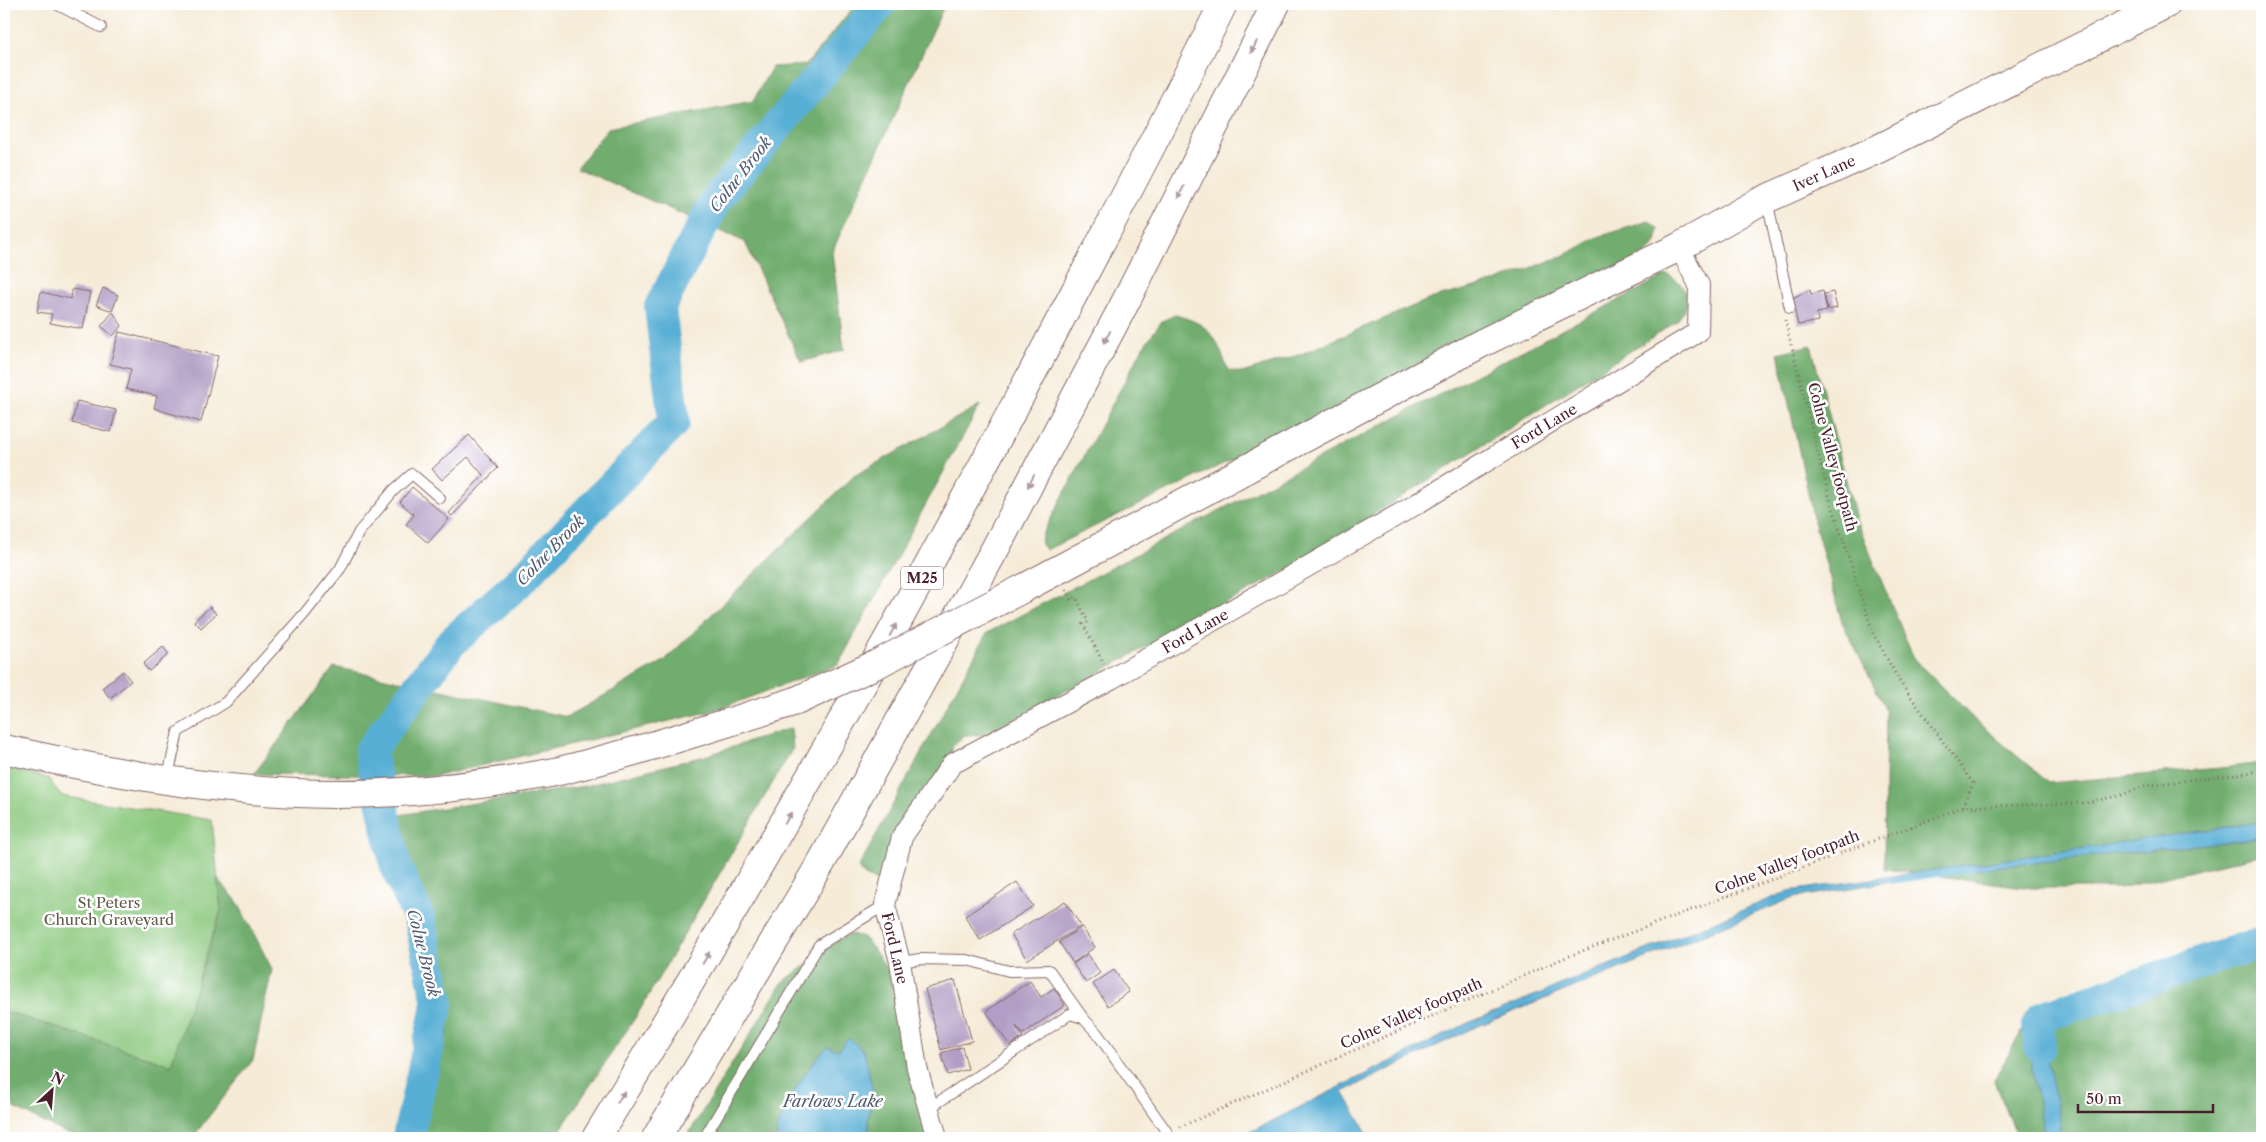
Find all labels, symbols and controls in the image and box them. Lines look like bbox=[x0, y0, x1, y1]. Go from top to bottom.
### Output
one-way arrow bbox=[1250, 40, 1258, 54]
water label: Colne Brook bbox=[704, 132, 776, 216]
street label: Iver Lane bbox=[1790, 151, 1858, 195]
one-way arrow bbox=[1177, 185, 1185, 199]
one-way arrow bbox=[1103, 330, 1111, 344]
street label: Colne Valley footpath bbox=[1804, 380, 1862, 534]
street label: Ford Lane bbox=[1508, 399, 1580, 453]
one-way arrow bbox=[1027, 473, 1035, 488]
water label: Colne Brook bbox=[512, 510, 589, 589]
road number: M25 bbox=[901, 566, 943, 590]
street label: Ford Lane bbox=[1159, 604, 1231, 658]
one-way arrow bbox=[889, 623, 897, 637]
one-way arrow bbox=[784, 810, 792, 825]
street label: Colne Valley footpath bbox=[1712, 825, 1863, 898]
park label: St Peters Church Graveyard bbox=[44, 893, 174, 929]
water label: Colne Brook bbox=[403, 907, 445, 1000]
street label: Ford Lane bbox=[878, 910, 912, 986]
one-way arrow bbox=[701, 951, 710, 964]
street label: Colne Valley footpath bbox=[1337, 973, 1485, 1053]
north arrow bbox=[28, 1064, 78, 1114]
text: N bbox=[48, 1068, 67, 1089]
scale bar bbox=[2078, 1082, 2214, 1114]
text: 50 m bbox=[2086, 1089, 2122, 1108]
one-way arrow bbox=[617, 1090, 626, 1103]
water label: Farlows Lake bbox=[781, 1091, 884, 1111]

